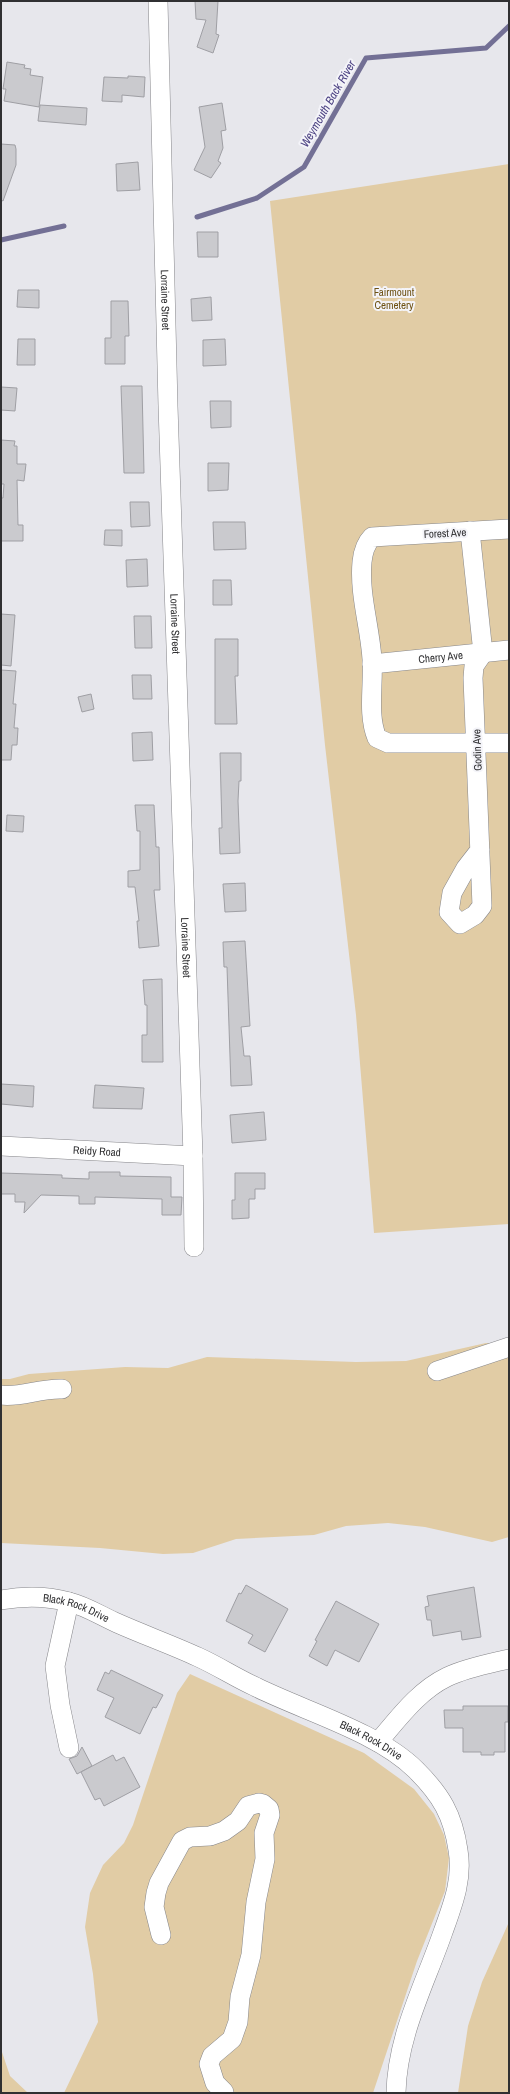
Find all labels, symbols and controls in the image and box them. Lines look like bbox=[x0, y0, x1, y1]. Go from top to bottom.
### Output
water label: Weymouth Back River bbox=[297, 57, 360, 150]
street label: Lorraine Street bbox=[158, 270, 173, 331]
park label: Fairmount Cemetery bbox=[374, 285, 415, 312]
street label: Forest Ave bbox=[423, 525, 467, 541]
street label: Lorraine Street bbox=[167, 593, 183, 655]
street label: Cherry Ave bbox=[418, 648, 464, 666]
street label: Godin Ave bbox=[469, 729, 485, 771]
street label: Lorraine Street bbox=[178, 917, 194, 978]
street label: Reidy Road bbox=[73, 1143, 121, 1159]
street label: Black Rock Drive bbox=[43, 1591, 112, 1625]
street label: Black Rock Drive bbox=[338, 1717, 405, 1763]

